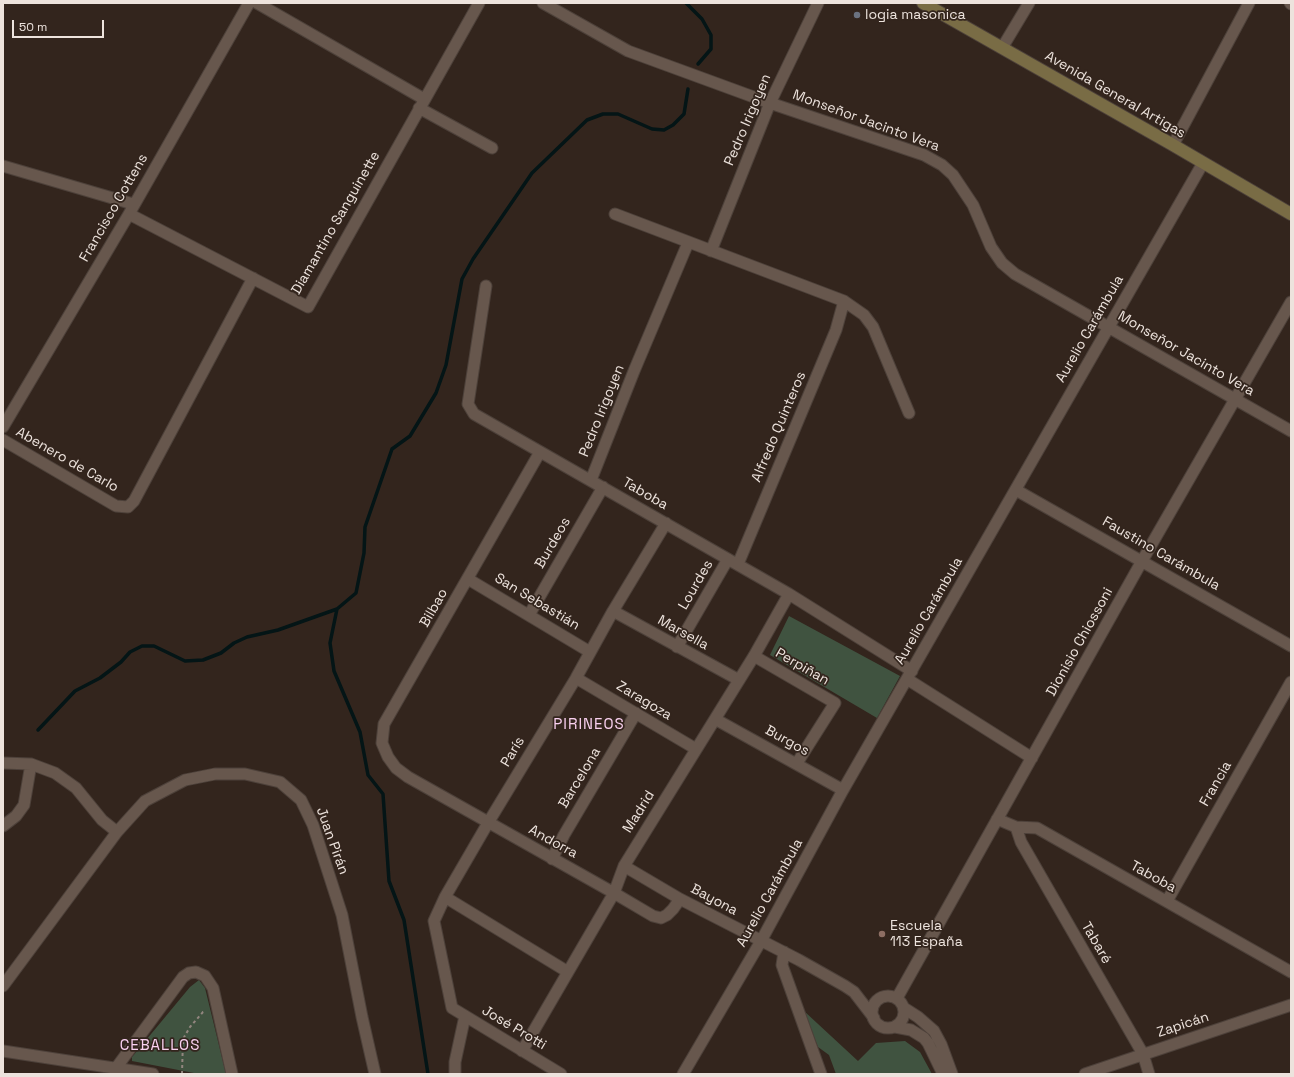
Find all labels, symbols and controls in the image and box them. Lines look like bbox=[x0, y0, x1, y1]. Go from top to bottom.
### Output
place label: logia masonica bbox=[865, 7, 966, 23]
marker: logia masonica bbox=[852, 10, 862, 20]
scale bar bbox=[14, 12, 106, 38]
text: 50 m bbox=[19, 19, 47, 35]
street label: Avenida General Artigas bbox=[1042, 48, 1188, 142]
street label: Pedro Irigoyen bbox=[721, 72, 775, 168]
street label: Monseñor Jacinto Vera bbox=[790, 87, 942, 155]
street label: Diamantino Sanguinette bbox=[288, 149, 384, 297]
street label: Francisco Cottens bbox=[76, 151, 152, 265]
street label: Aurelio Carámbula bbox=[1052, 272, 1128, 386]
street label: Monseñor Jacinto Vera bbox=[1115, 308, 1257, 400]
street label: Pedro Irigoyen bbox=[576, 362, 628, 460]
street label: Alfredo Quinteros bbox=[748, 369, 810, 485]
street label: Abenero de Carlo bbox=[13, 424, 121, 496]
street label: Taboba bbox=[619, 474, 671, 514]
street label: Faustino Carámbula bbox=[1099, 513, 1223, 595]
street label: Burdeos bbox=[532, 514, 574, 572]
street label: Aurelio Carámbula bbox=[891, 554, 967, 668]
street label: Lourdes bbox=[675, 557, 717, 613]
street label: San Sebastián bbox=[491, 570, 583, 634]
street label: Dionisio Chiossoni bbox=[1043, 585, 1117, 699]
street label: Bilbao bbox=[416, 586, 452, 630]
street label: Marsella bbox=[654, 612, 712, 654]
street label: Perpiñan bbox=[772, 645, 832, 689]
street label: Zaragoza bbox=[613, 678, 675, 724]
district label: PIRINEOS bbox=[553, 716, 625, 734]
street label: Burgos bbox=[762, 722, 812, 760]
street label: París bbox=[497, 734, 529, 770]
street label: Barcelona bbox=[555, 745, 605, 811]
street label: Francia bbox=[1196, 759, 1236, 809]
street label: Madrid bbox=[620, 788, 658, 836]
street label: Juan Pirán bbox=[312, 805, 352, 877]
street label: Andorra bbox=[526, 822, 580, 862]
street label: Aurelio Carámbula bbox=[733, 836, 807, 950]
street label: Taboba bbox=[1127, 858, 1179, 896]
street label: Bayona bbox=[688, 881, 740, 919]
place label: Escuela 113 España bbox=[890, 918, 963, 950]
street label: Tabaré bbox=[1077, 919, 1115, 967]
marker: Escuela 113 España bbox=[877, 929, 887, 939]
street label: José Protti bbox=[479, 1002, 549, 1054]
street label: Zapicán bbox=[1155, 1009, 1211, 1041]
district label: CEBALLOS bbox=[120, 1037, 200, 1055]

